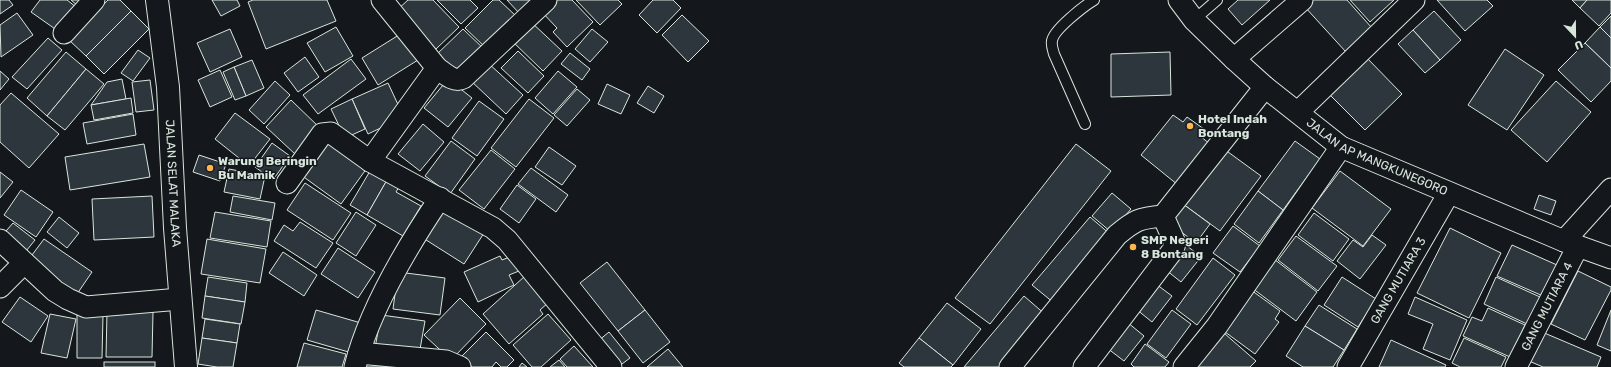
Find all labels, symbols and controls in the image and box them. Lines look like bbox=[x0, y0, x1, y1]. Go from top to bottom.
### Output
north arrow bbox=[1555, 16, 1595, 56]
text: U bbox=[1572, 37, 1585, 52]
place label: Hotel Indah Bontang bbox=[1198, 112, 1267, 140]
street label: JALAN AP MANGKUNEGORO bbox=[1304, 115, 1450, 198]
street label: JALAN SELAT MALAKA bbox=[163, 119, 183, 247]
marker: Hotel Indah Bontang bbox=[1185, 121, 1195, 131]
place label: Warung Beringin Bu Mamik bbox=[218, 154, 317, 182]
marker: Warung Beringin Bu Mamik bbox=[205, 163, 215, 173]
place label: SMP Negeri 8 Bontang bbox=[1141, 233, 1209, 261]
street label: GANG MUTIARA 3 bbox=[1368, 235, 1429, 326]
marker: SMP Negeri 8 Bontang bbox=[1128, 242, 1138, 252]
street label: GANG MUTIARA 4 bbox=[1518, 259, 1576, 353]

